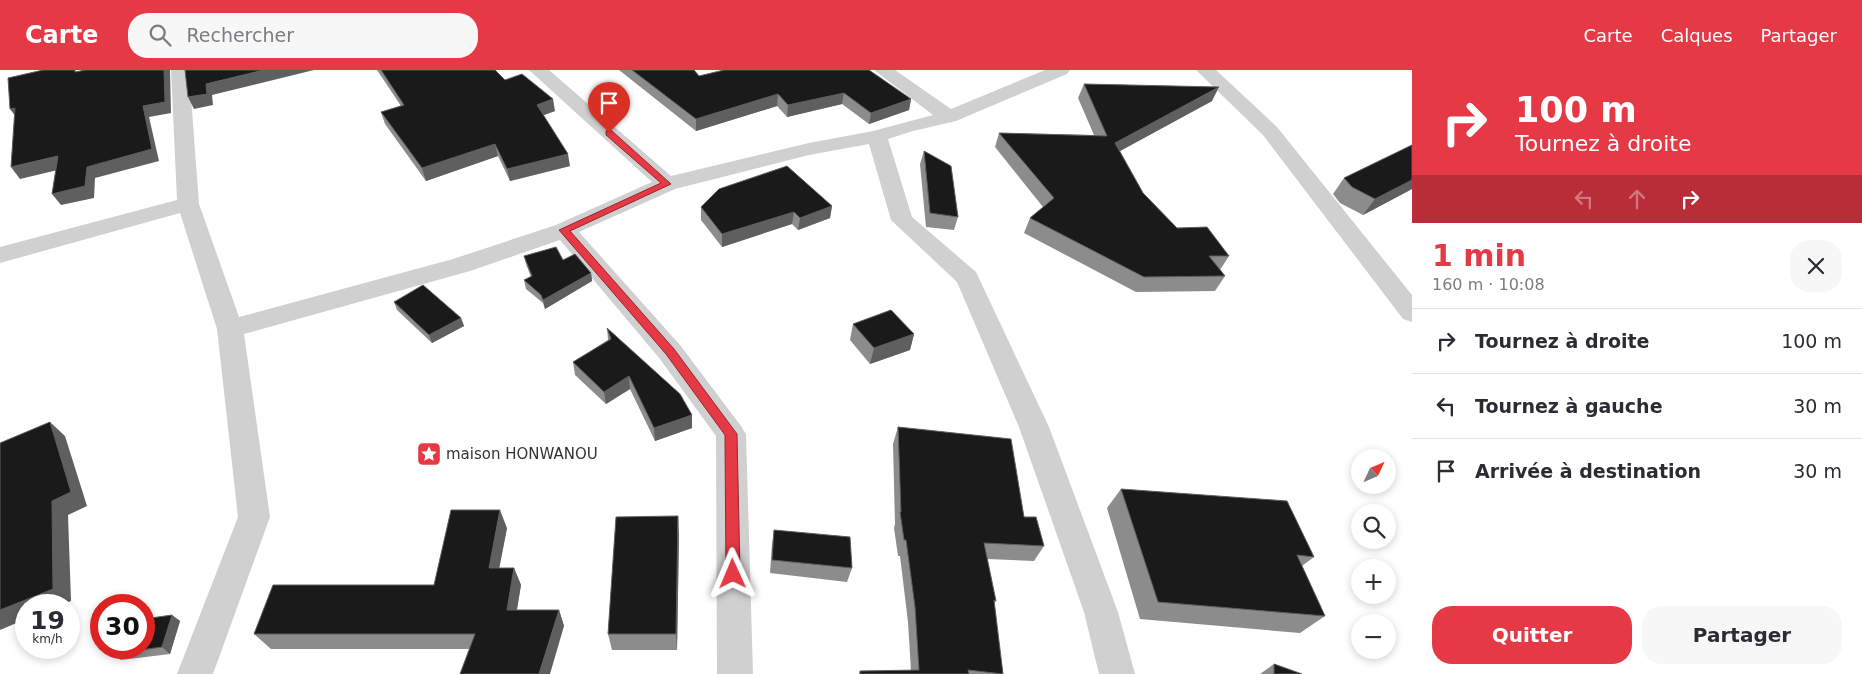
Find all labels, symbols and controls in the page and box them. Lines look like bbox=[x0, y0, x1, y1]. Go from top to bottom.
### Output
search box bbox=[128, 13, 478, 58]
text: Carte bbox=[25, 21, 98, 49]
icon: search bbox=[146, 21, 174, 49]
text: Rechercher bbox=[186, 24, 294, 46]
text: Carte bbox=[1584, 25, 1633, 46]
text: Calques bbox=[1661, 25, 1733, 46]
text: Partager bbox=[1761, 25, 1837, 46]
pin bbox=[588, 82, 630, 133]
icon: arrive bbox=[595, 89, 623, 117]
icon: right bbox=[1432, 90, 1497, 155]
text: 100 m bbox=[1515, 90, 1637, 130]
text: Tournez à droite bbox=[1515, 131, 1692, 156]
icon: left bbox=[1570, 185, 1598, 213]
icon: ahead bbox=[1623, 185, 1651, 213]
icon: right bbox=[1676, 185, 1704, 213]
text: 1 min bbox=[1432, 238, 1526, 273]
button: close bbox=[1790, 240, 1842, 292]
text: 160 m · 10:08 bbox=[1432, 275, 1545, 294]
icon: right bbox=[1432, 327, 1460, 355]
text: Tournez à droite bbox=[1475, 330, 1649, 352]
text: 100 m bbox=[1781, 330, 1842, 352]
icon: left bbox=[1432, 392, 1460, 420]
text: Tournez à gauche bbox=[1475, 395, 1663, 417]
text: 30 m bbox=[1793, 395, 1842, 417]
place icon: maison HONWANOU bbox=[416, 441, 442, 467]
place label: maison HONWANOU bbox=[446, 445, 598, 463]
north arrow bbox=[1351, 449, 1396, 494]
map controls bbox=[1351, 449, 1396, 659]
icon: arrive bbox=[1432, 457, 1460, 485]
text: Arrivée à destination bbox=[1475, 460, 1701, 482]
text: 30 m bbox=[1793, 460, 1842, 482]
button: search bbox=[1351, 504, 1396, 549]
position arrow bbox=[706, 547, 758, 599]
button: + bbox=[1351, 559, 1396, 604]
speed limit sign: 30 bbox=[90, 594, 155, 659]
text: 19 bbox=[30, 606, 65, 635]
button: Quitter bbox=[1432, 606, 1632, 664]
button: Partager bbox=[1642, 606, 1842, 664]
button: − bbox=[1351, 614, 1396, 659]
text: km/h bbox=[32, 632, 63, 646]

